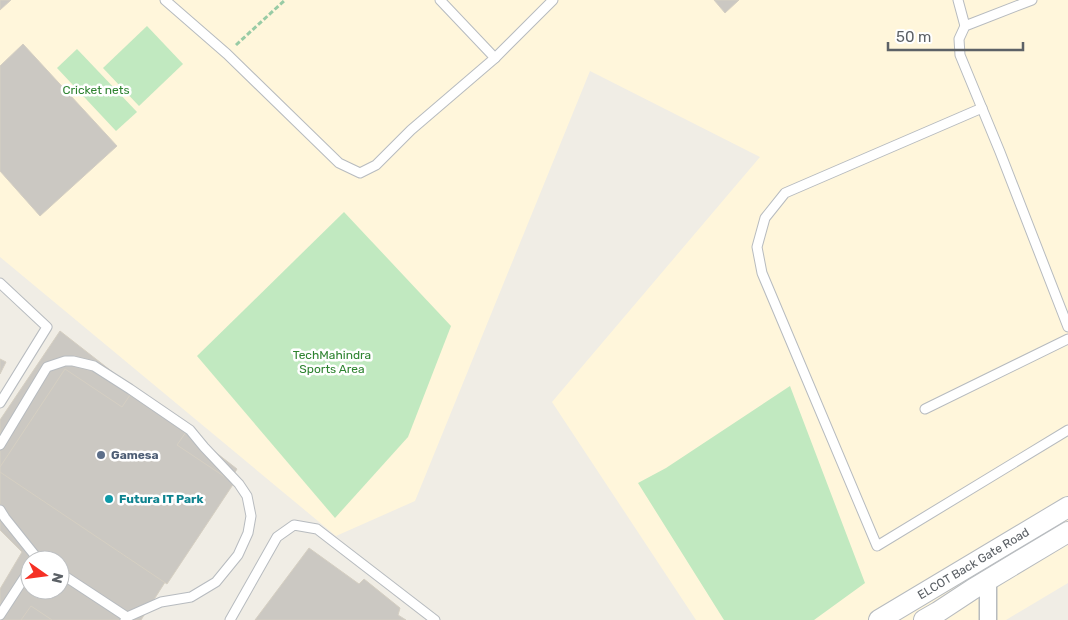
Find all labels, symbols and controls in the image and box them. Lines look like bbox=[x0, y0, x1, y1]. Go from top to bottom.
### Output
scale bar bbox=[888, 20, 1023, 52]
text: 50 m bbox=[896, 28, 931, 46]
park label: Cricket nets bbox=[62, 83, 130, 97]
park label: TechMahindra Sports Area bbox=[293, 348, 371, 376]
place label: Gamesa bbox=[111, 448, 159, 462]
marker: Gamesa bbox=[95, 449, 107, 461]
place label: Futura IT Park bbox=[119, 492, 204, 506]
marker: Futura IT Park bbox=[103, 493, 115, 505]
street label: ELCOT Back Gate Road bbox=[915, 525, 1032, 602]
north arrow bbox=[20, 550, 70, 600]
text: N bbox=[48, 571, 67, 585]

